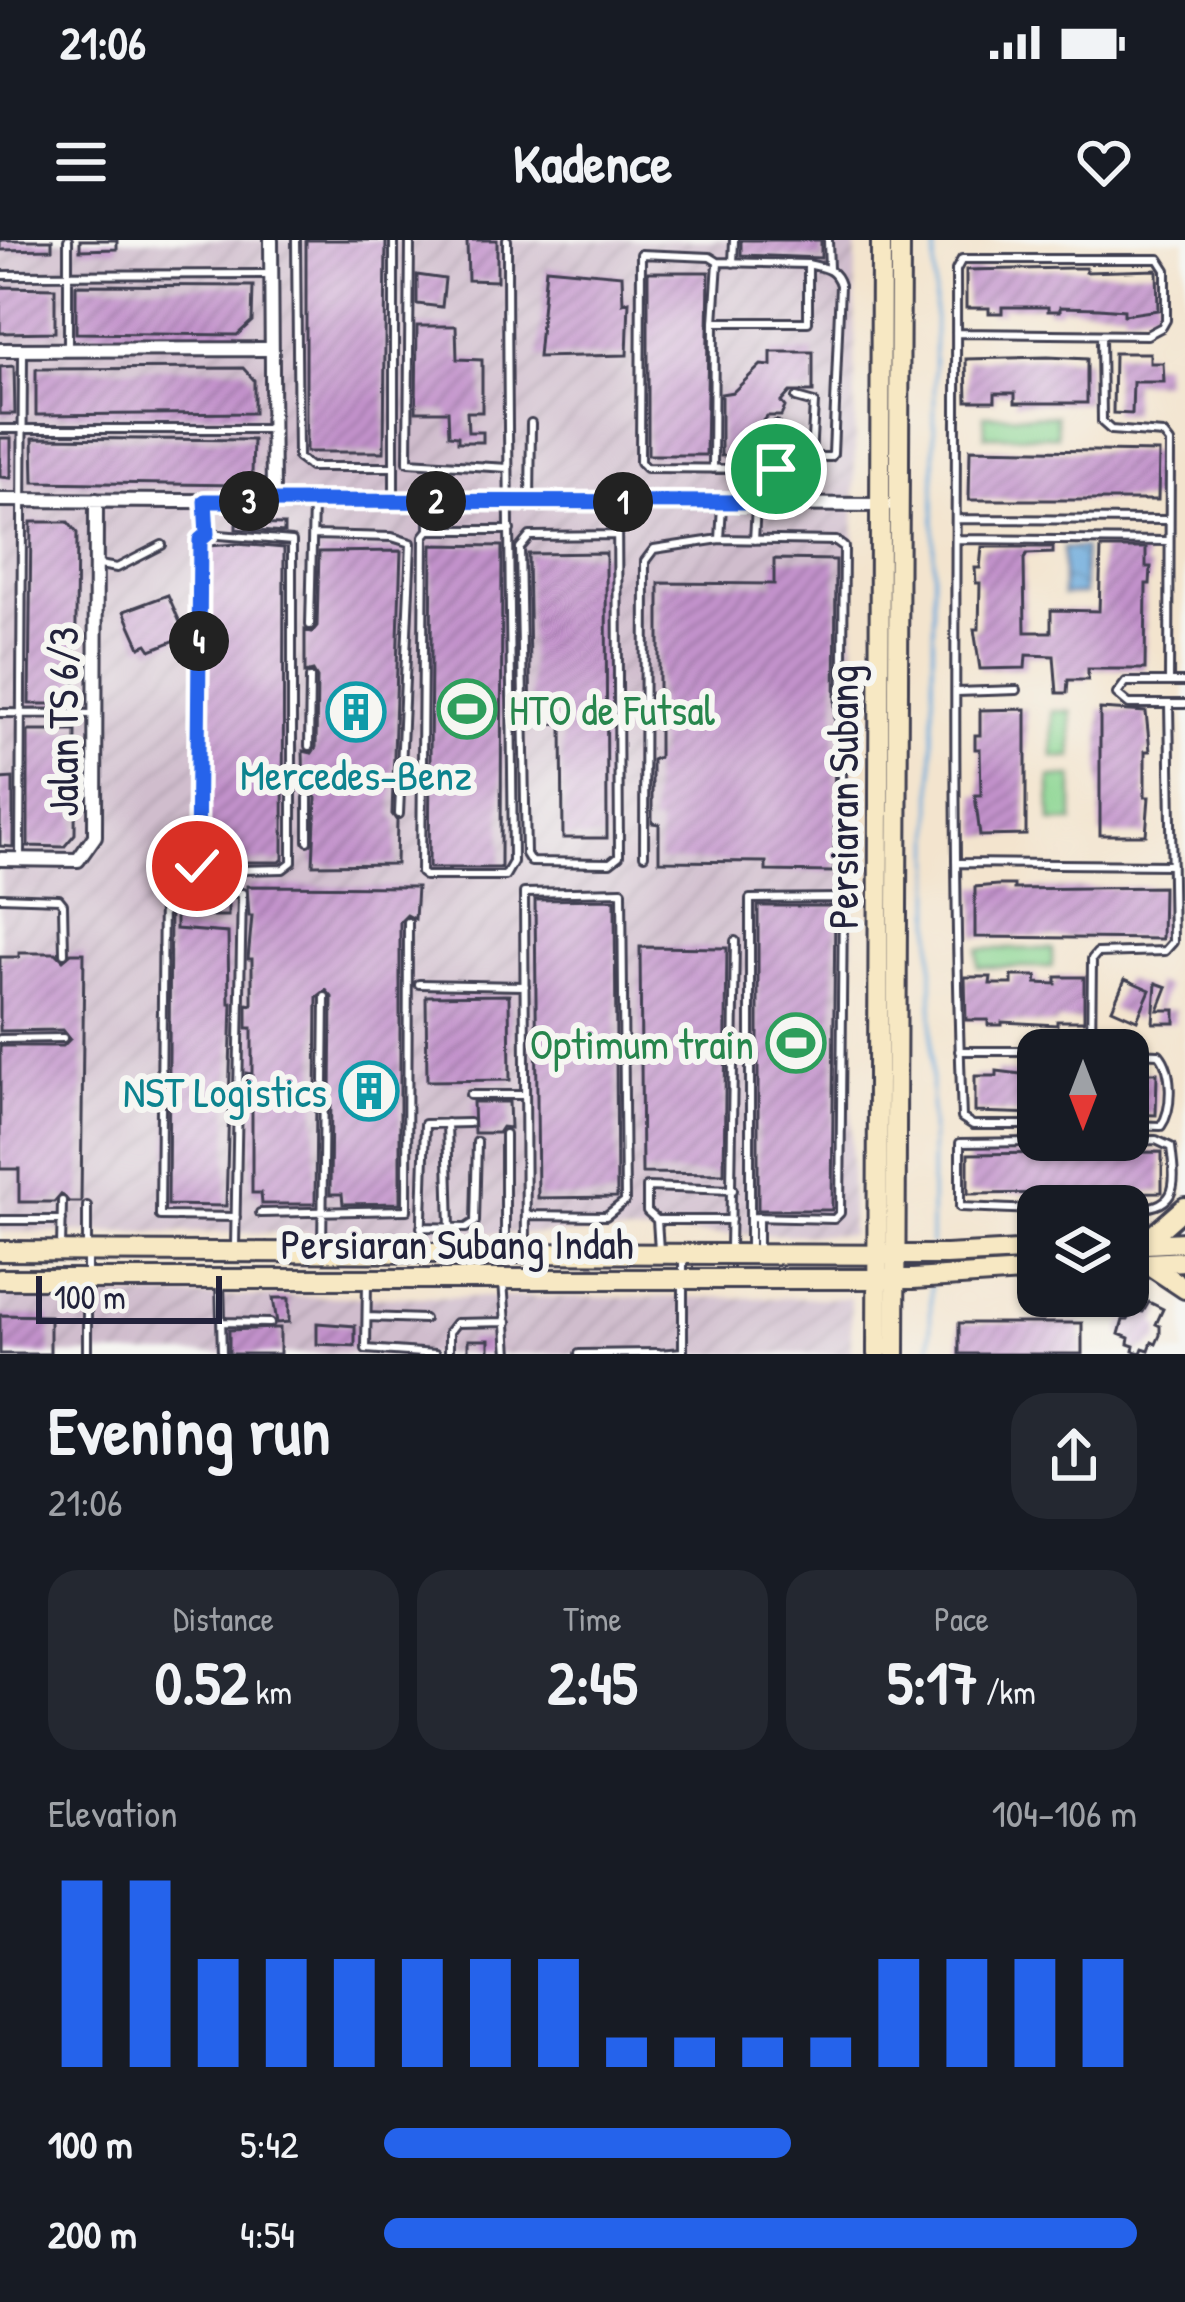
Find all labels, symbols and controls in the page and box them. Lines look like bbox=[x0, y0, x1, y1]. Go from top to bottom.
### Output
text: 21:06 bbox=[60, 12, 146, 73]
text: Kadence bbox=[513, 126, 672, 199]
icon: menu bbox=[48, 129, 114, 195]
icon: heart bbox=[1071, 129, 1137, 195]
pin bbox=[725, 418, 827, 520]
icon: arrive bbox=[743, 436, 809, 502]
pin: 3 bbox=[219, 471, 279, 531]
pin: 2 bbox=[406, 471, 466, 531]
pin: 1 bbox=[593, 472, 653, 532]
text: 3 bbox=[242, 479, 256, 523]
text: 2 bbox=[428, 479, 444, 523]
text: 1 bbox=[617, 480, 629, 524]
pin: 4 bbox=[169, 611, 229, 671]
text: 4 bbox=[193, 619, 205, 663]
street label: Jalan TS 6/3 bbox=[34, 627, 91, 817]
street label: Persiaran Subang bbox=[814, 665, 871, 929]
sports icon: HTO de Futsal bbox=[436, 678, 498, 740]
building icon: Mercedes-Benz bbox=[325, 681, 387, 743]
place label: HTO de Futsal bbox=[509, 681, 716, 738]
place label: Mercedes-Benz bbox=[240, 746, 472, 803]
pin bbox=[146, 815, 248, 917]
icon: check bbox=[164, 833, 230, 899]
sports icon: Optimum train bbox=[765, 1012, 827, 1074]
place label: Optimum train bbox=[530, 1015, 754, 1072]
north arrow bbox=[1017, 1029, 1149, 1161]
map controls bbox=[1017, 1029, 1149, 1317]
building icon: NST Logistics bbox=[338, 1060, 400, 1122]
place label: NST Logistics bbox=[123, 1063, 327, 1120]
button: layers bbox=[1017, 1185, 1149, 1317]
street label: Persiaran Subang Indah bbox=[281, 1215, 633, 1272]
scale bar bbox=[36, 1270, 222, 1323]
text: 100 m bbox=[54, 1275, 126, 1319]
text: Evening run bbox=[48, 1385, 330, 1475]
button: share bbox=[1011, 1393, 1137, 1519]
text: 21:06 bbox=[48, 1475, 123, 1528]
text: Distance bbox=[173, 1597, 274, 1641]
text: Time bbox=[563, 1597, 622, 1641]
text: Pace bbox=[934, 1597, 989, 1641]
text: 0.52 bbox=[155, 1641, 248, 1723]
text: 2:45 bbox=[548, 1641, 637, 1723]
text: 5:17 bbox=[887, 1641, 978, 1723]
text: km bbox=[248, 1670, 292, 1714]
text: /km bbox=[978, 1670, 1036, 1714]
text: Elevation bbox=[48, 1786, 178, 1839]
text: 104–106 m bbox=[992, 1786, 1137, 1839]
text: 100 m bbox=[48, 2117, 133, 2170]
text: 5:42 bbox=[240, 2117, 298, 2170]
text: 200 m bbox=[48, 2207, 137, 2260]
text: 4:54 bbox=[240, 2207, 295, 2260]

